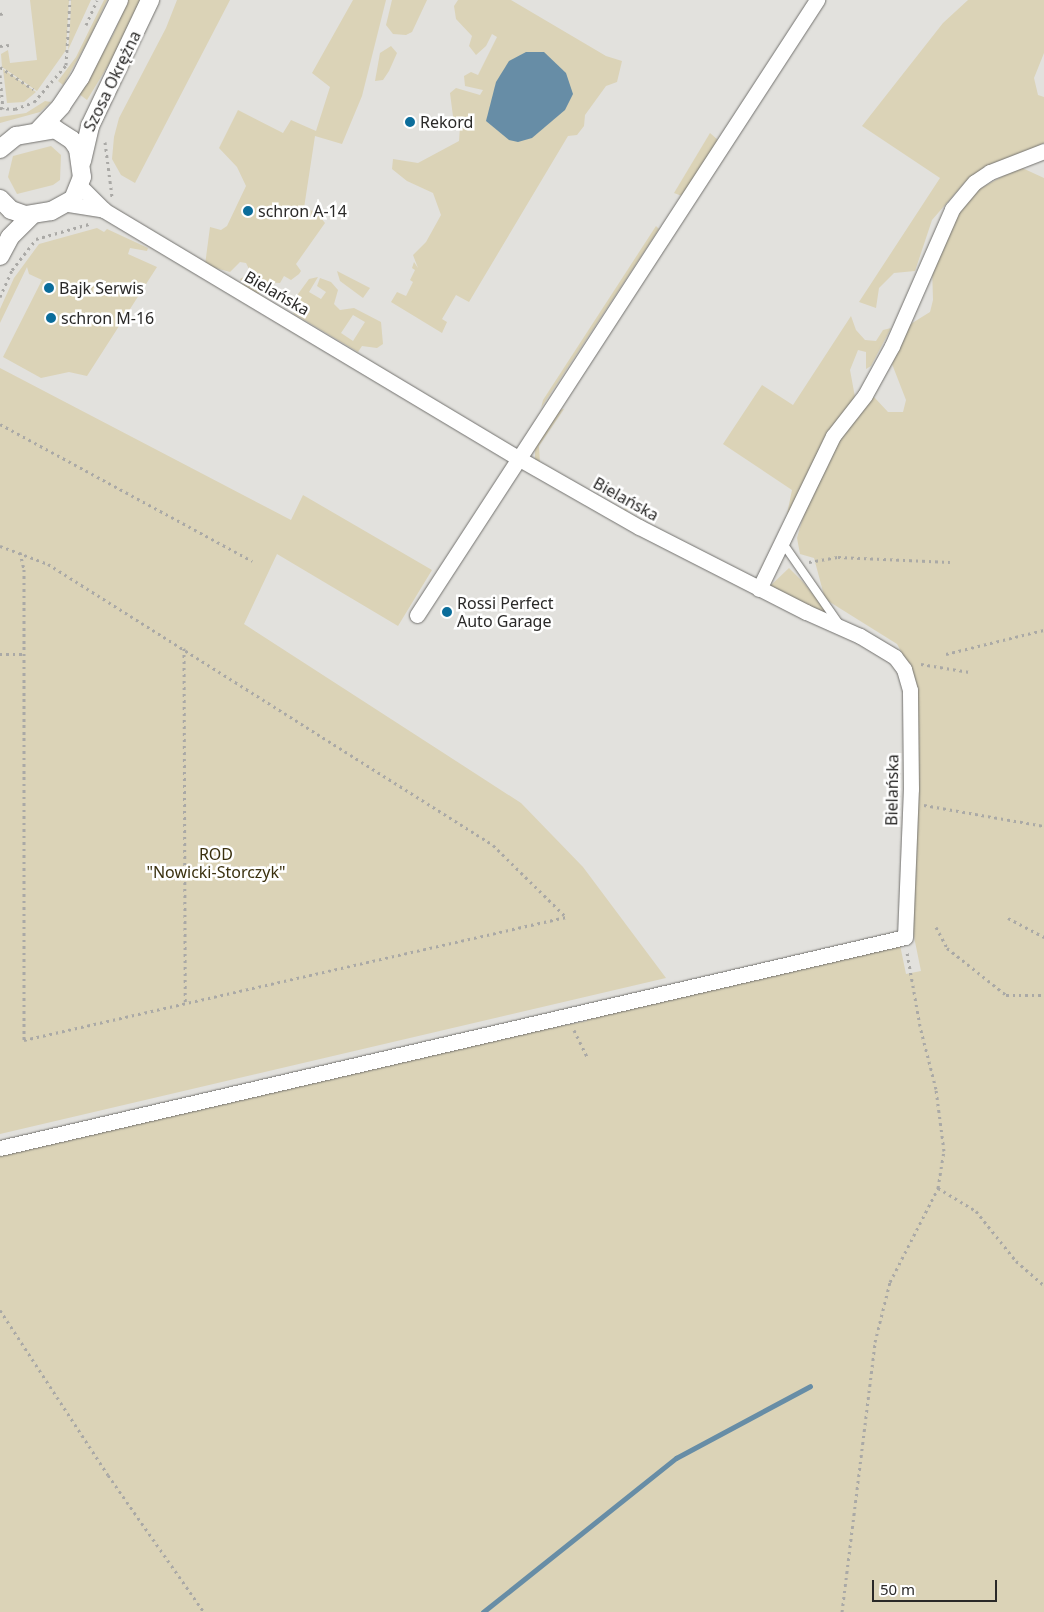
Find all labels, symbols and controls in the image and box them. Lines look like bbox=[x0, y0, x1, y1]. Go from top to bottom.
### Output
street label: Szosa Okrężna bbox=[79, 28, 145, 134]
place label: Rekord bbox=[420, 112, 473, 132]
marker: Rekord bbox=[404, 116, 416, 128]
place label: schron A-14 bbox=[258, 201, 347, 221]
marker: schron A-14 bbox=[242, 205, 254, 217]
street label: Bielańska bbox=[241, 267, 313, 319]
place label: Bajk Serwis bbox=[59, 278, 144, 298]
marker: Bajk Serwis bbox=[43, 282, 55, 294]
place label: schron M-16 bbox=[61, 308, 154, 328]
marker: schron M-16 bbox=[45, 312, 57, 324]
street label: Bielańska bbox=[590, 473, 662, 525]
place label: Rossi Perfect Auto Garage bbox=[457, 593, 554, 631]
marker: Rossi Perfect Auto Garage bbox=[441, 606, 453, 618]
street label: Bielańska bbox=[882, 754, 902, 826]
park label: ROD "Nowicki-Storczyk" bbox=[146, 844, 286, 882]
scale bar bbox=[874, 1570, 999, 1602]
text: 50 m bbox=[880, 1579, 915, 1599]

